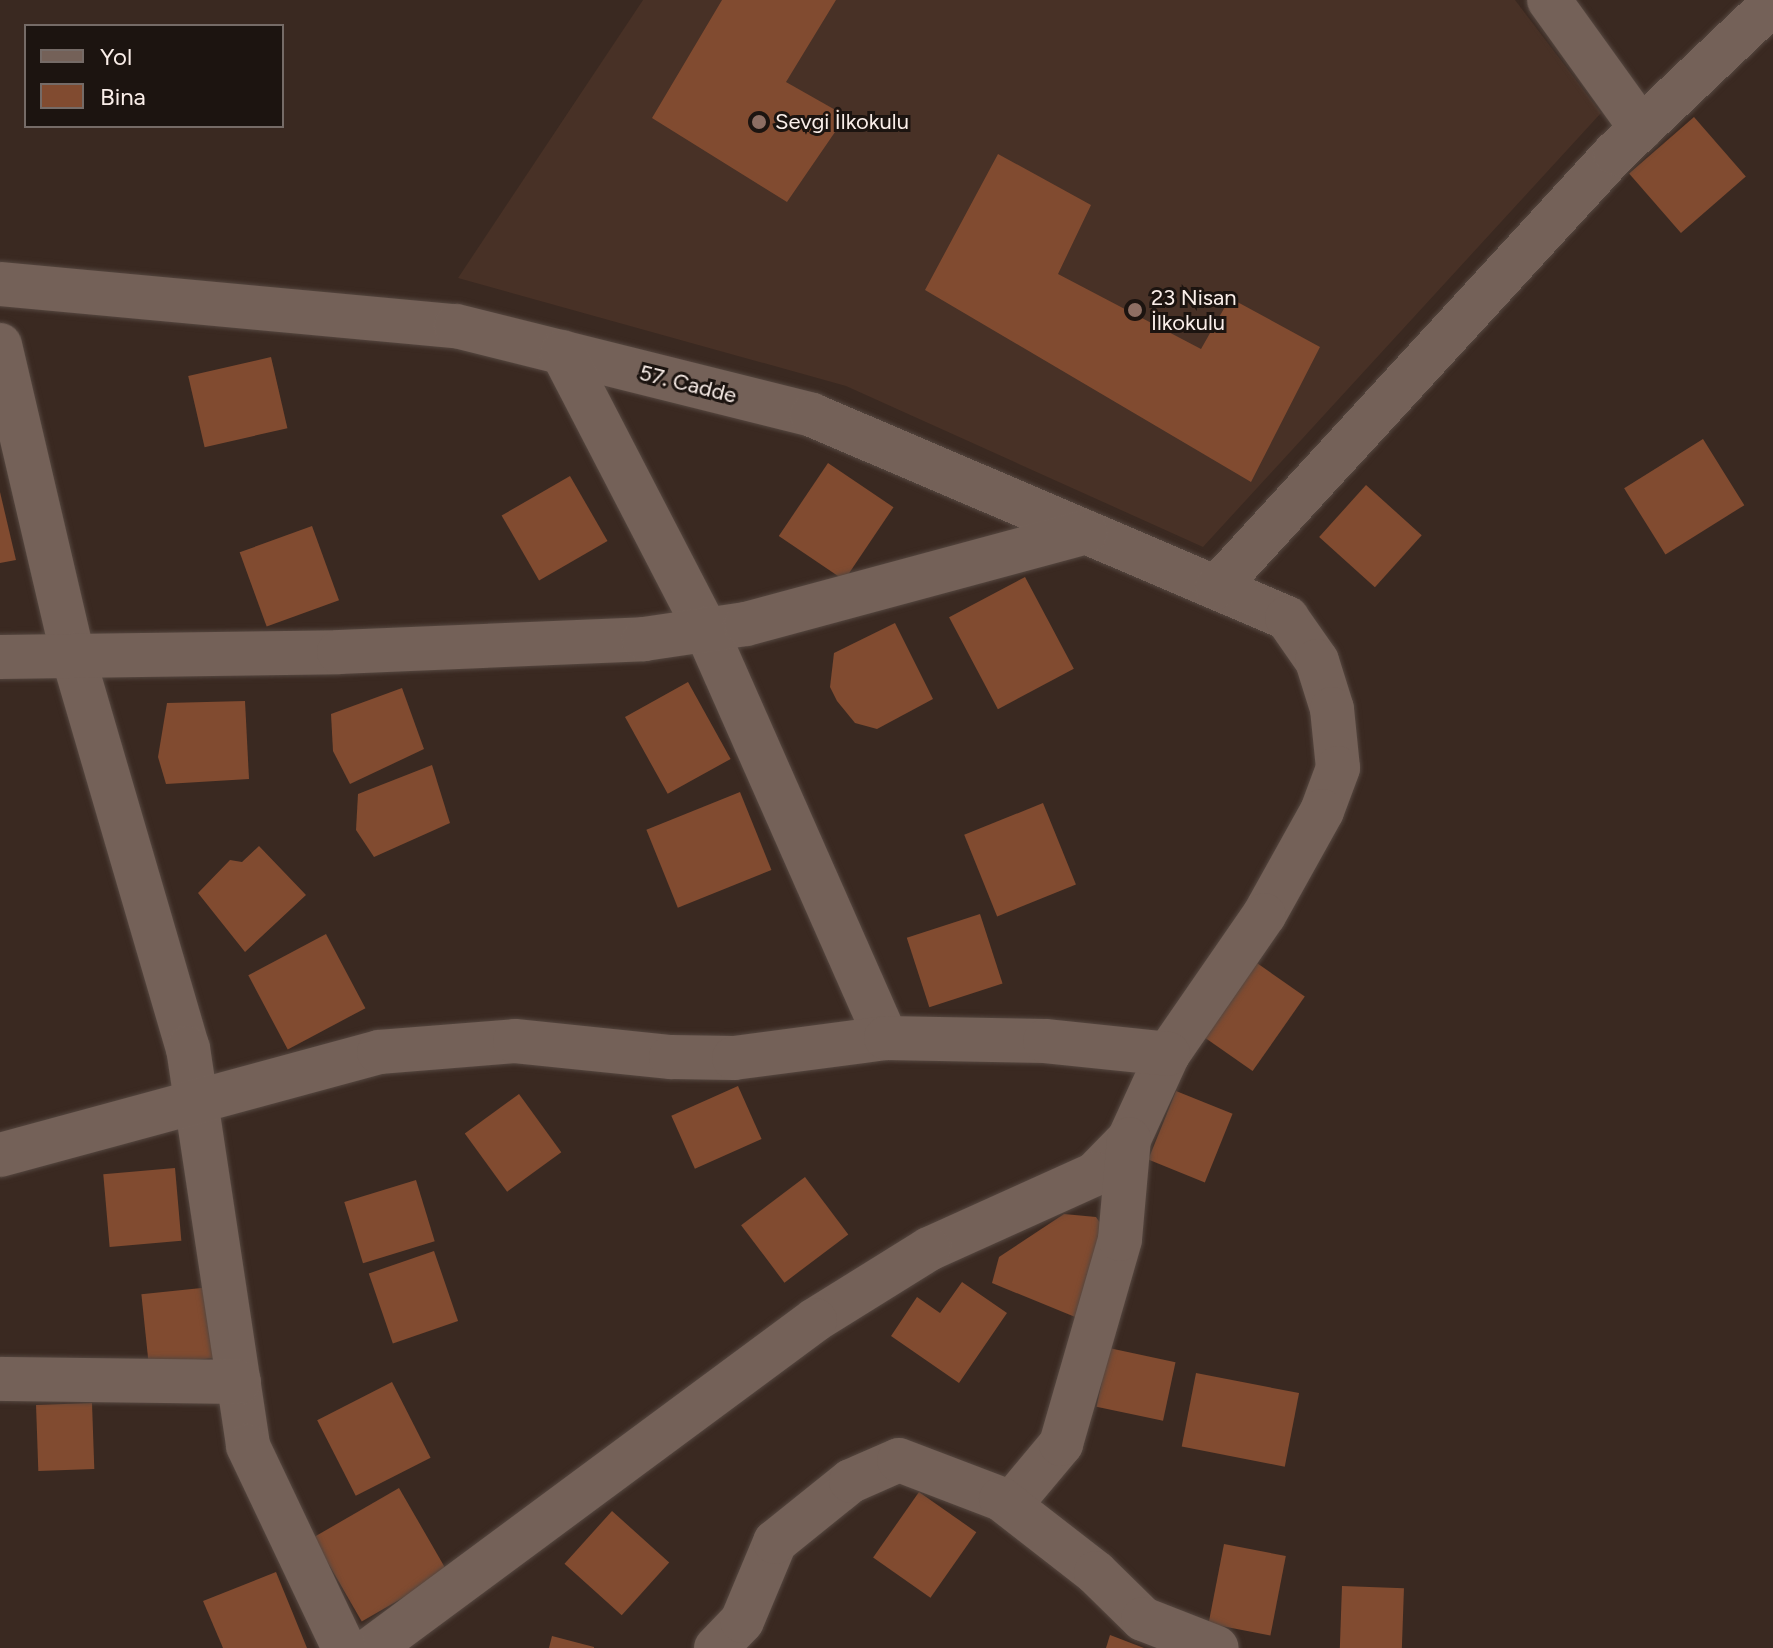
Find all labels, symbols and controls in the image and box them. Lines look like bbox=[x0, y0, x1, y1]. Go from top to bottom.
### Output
legend bbox=[24, 24, 284, 128]
text: Yol bbox=[100, 42, 132, 71]
text: Bina bbox=[100, 82, 146, 111]
place label: Sevgi İlkokulu bbox=[775, 109, 909, 135]
marker: Sevgi İlkokulu bbox=[750, 113, 768, 131]
place label: 23 Nisan İlkokulu bbox=[1151, 284, 1237, 336]
marker: 23 Nisan İlkokulu bbox=[1126, 301, 1144, 319]
street label: 57. Cadde bbox=[637, 359, 739, 409]

